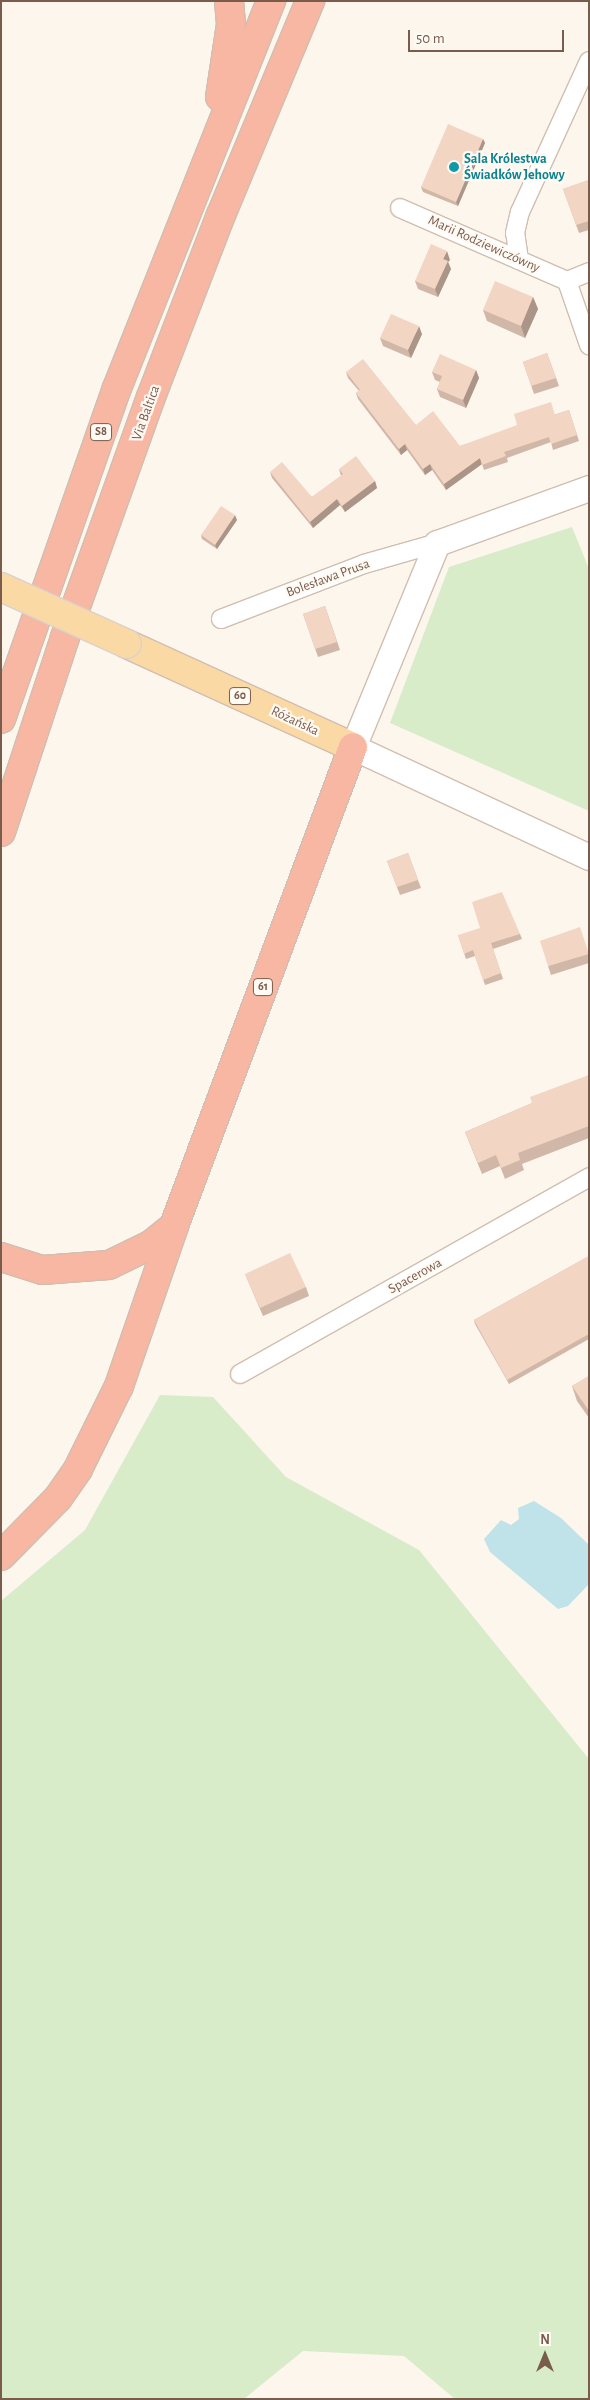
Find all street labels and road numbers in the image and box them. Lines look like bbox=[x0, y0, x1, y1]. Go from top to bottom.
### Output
street label: Marii Rodziewiczówny bbox=[425, 212, 543, 276]
street label: Via Baltica bbox=[128, 383, 164, 443]
road number: S8 bbox=[90, 422, 112, 442]
street label: Bolesława Prusa bbox=[284, 555, 372, 601]
road number: 60 bbox=[229, 686, 251, 706]
street label: Różańska bbox=[268, 703, 322, 739]
road number: 61 bbox=[252, 978, 274, 996]
street label: Spacerowa bbox=[385, 1254, 445, 1298]

